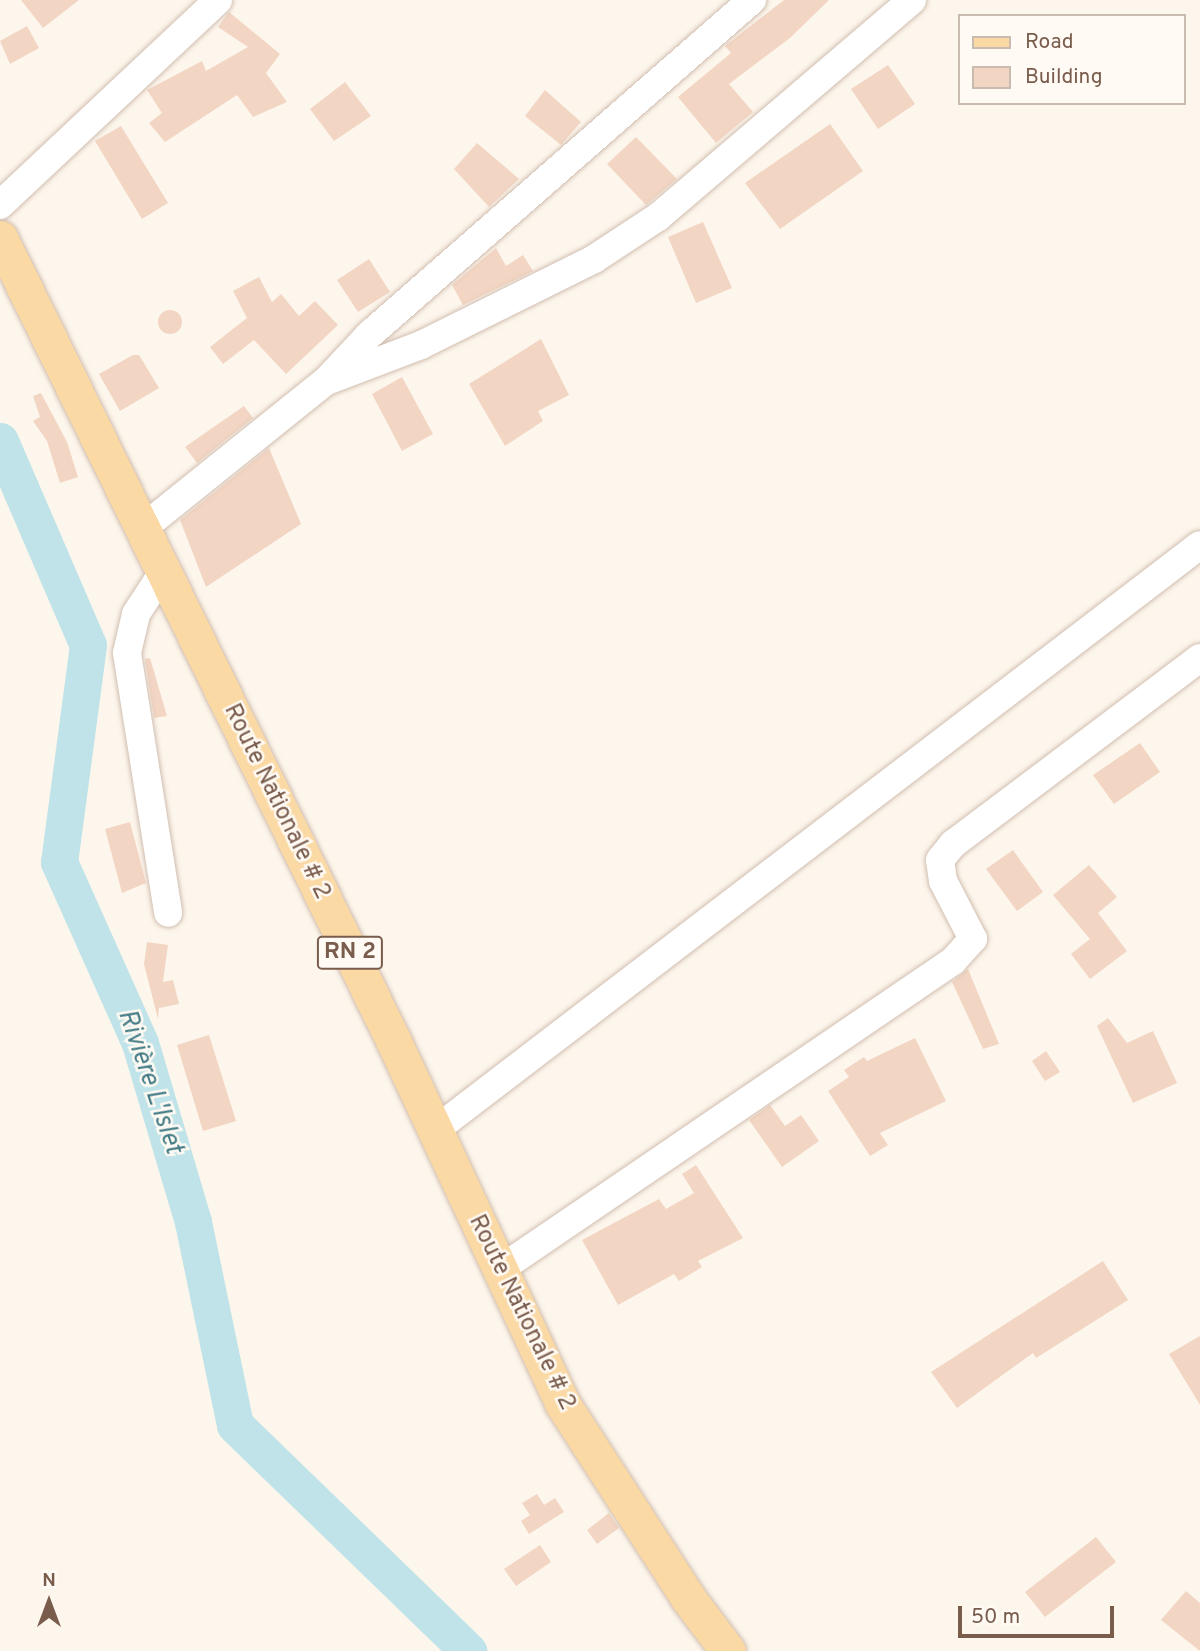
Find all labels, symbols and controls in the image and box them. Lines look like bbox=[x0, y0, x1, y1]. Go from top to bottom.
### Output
legend bbox=[958, 14, 1186, 105]
text: Road bbox=[1025, 29, 1074, 56]
text: Building bbox=[1025, 64, 1103, 91]
street label: Route Nationale # 2 bbox=[216, 700, 336, 904]
road number: RN 2 bbox=[317, 934, 383, 972]
water label: Rivière L'Islet bbox=[110, 1006, 188, 1158]
street label: Route Nationale # 2 bbox=[461, 1211, 581, 1415]
north arrow bbox=[14, 1567, 84, 1637]
text: N bbox=[42, 1569, 56, 1593]
scale bar bbox=[962, 1592, 1118, 1636]
text: 50 m bbox=[971, 1604, 1020, 1631]

